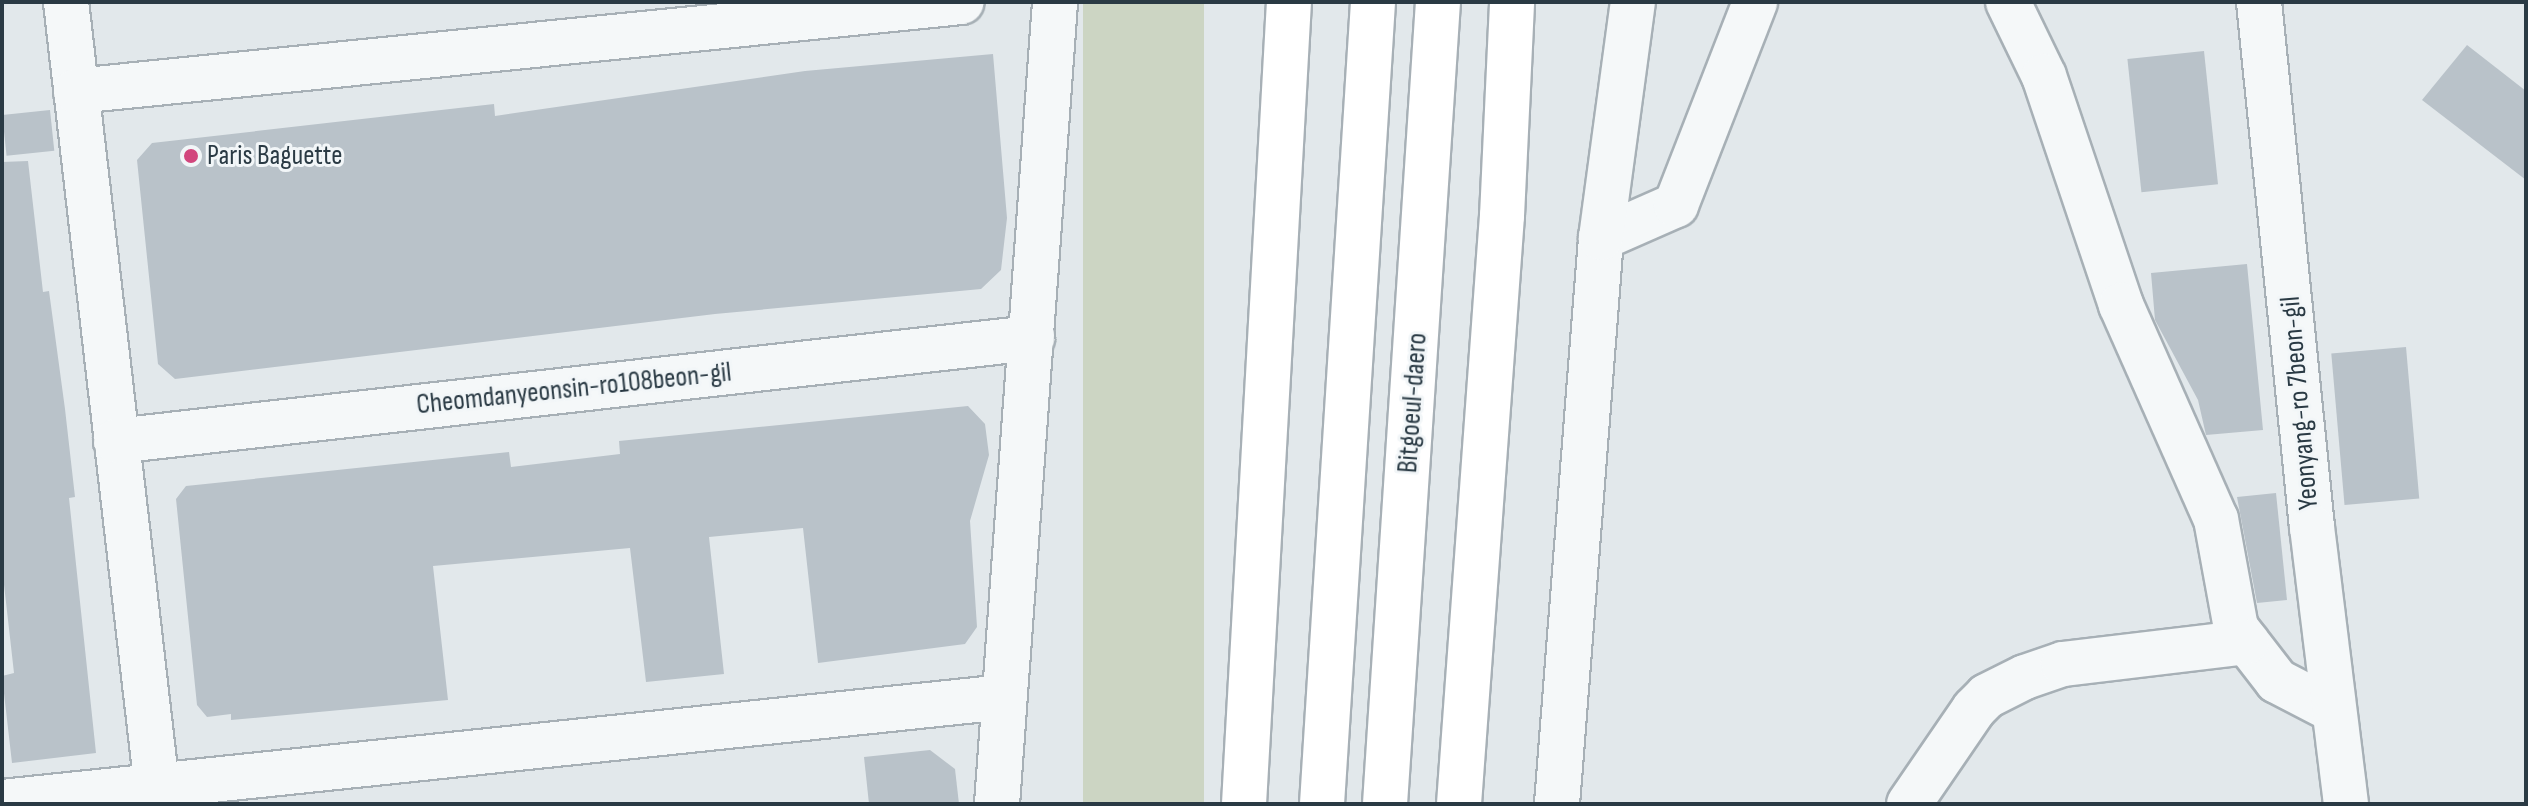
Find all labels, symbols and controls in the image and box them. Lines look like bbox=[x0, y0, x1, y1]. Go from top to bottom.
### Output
place label: Paris Baguette bbox=[207, 139, 342, 173]
marker: Paris Baguette bbox=[182, 147, 200, 165]
street label: Yeonyang-ro 7beon-gil bbox=[2274, 295, 2326, 511]
street label: Bitgoeul-daero bbox=[1391, 332, 1435, 474]
street label: Cheomdanyeonsin-ro108beon-gil bbox=[415, 356, 733, 422]

